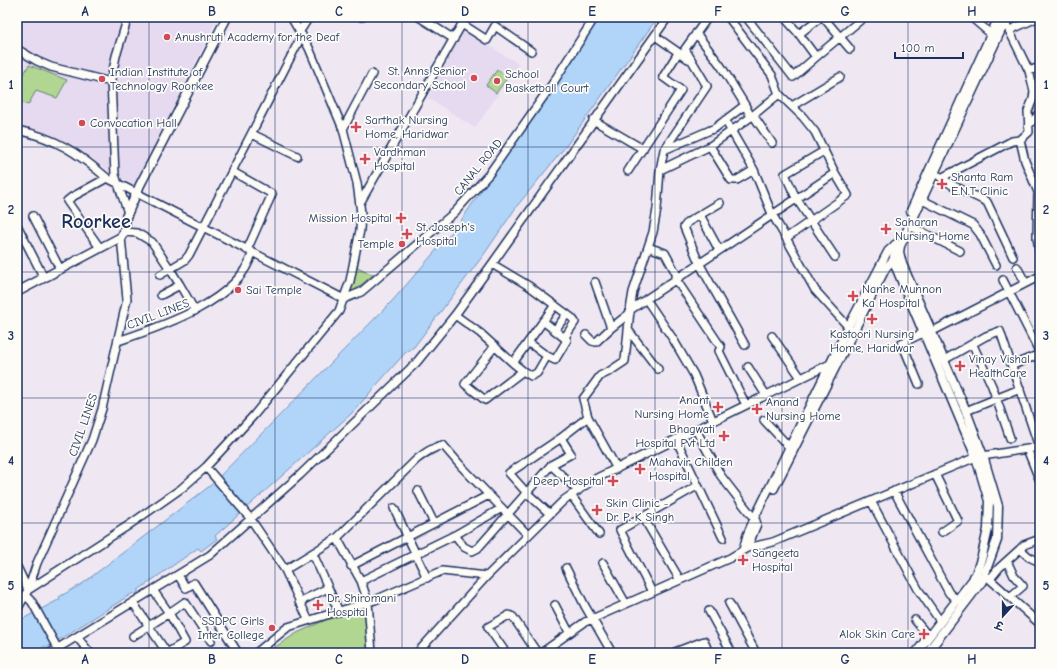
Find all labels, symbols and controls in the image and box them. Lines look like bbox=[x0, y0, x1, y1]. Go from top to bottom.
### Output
text: A bbox=[81, 4, 89, 19]
text: B bbox=[208, 4, 216, 19]
text: C bbox=[335, 4, 343, 19]
text: D bbox=[461, 4, 469, 19]
text: E bbox=[588, 4, 596, 19]
text: F bbox=[714, 4, 722, 19]
text: G bbox=[840, 4, 850, 19]
text: H bbox=[967, 4, 977, 19]
place label: Anushruti Academy for the Deaf bbox=[175, 30, 340, 44]
marker: Anushruti Academy for the Deaf bbox=[162, 32, 172, 42]
scale bar bbox=[895, 34, 963, 60]
text: 100 m bbox=[901, 41, 934, 55]
place label: St. Anns Senior Secondary School bbox=[374, 64, 466, 92]
place label: Indian Institute of Technology Roorkee bbox=[110, 65, 213, 93]
place label: School Basketball Court bbox=[505, 67, 589, 95]
marker: St. Anns Senior Secondary School bbox=[469, 73, 479, 83]
marker: Indian Institute of Technology Roorkee bbox=[97, 74, 107, 84]
marker: School Basketball Court bbox=[492, 76, 502, 86]
text: 1 bbox=[8, 77, 14, 92]
text: 1 bbox=[1043, 77, 1049, 92]
place label: Sarthak Nursing Home, Haridwar bbox=[365, 113, 449, 141]
place label: Convocation Hall bbox=[90, 116, 177, 130]
marker: Convocation Hall bbox=[77, 118, 87, 128]
marker: Sarthak Nursing Home, Haridwar bbox=[350, 121, 362, 133]
street label: CANAL ROAD bbox=[451, 136, 505, 198]
place label: Vardhman Hospital bbox=[374, 145, 426, 173]
marker: Vardhman Hospital bbox=[359, 153, 371, 165]
place label: Shanta Ram E.N.T Clinic bbox=[951, 170, 1013, 198]
marker: Shanta Ram E.N.T Clinic bbox=[936, 178, 948, 190]
text: 2 bbox=[8, 202, 14, 217]
text: 2 bbox=[1043, 202, 1049, 217]
district label: Roorkee bbox=[61, 210, 131, 233]
place label: Mission Hospital bbox=[309, 211, 392, 225]
marker: Mission Hospital bbox=[395, 212, 407, 224]
place label: Saharan Nursing Home bbox=[895, 215, 969, 243]
place label: St. Joseph's Hospital bbox=[416, 220, 475, 248]
marker: Saharan Nursing Home bbox=[880, 223, 892, 235]
marker: St. Joseph's Hospital bbox=[401, 228, 413, 240]
place label: Temple bbox=[358, 237, 394, 251]
marker: Temple bbox=[397, 239, 407, 249]
place label: Nanhe Munnon Ka Hospital bbox=[862, 282, 942, 310]
place label: Sai Temple bbox=[246, 283, 302, 297]
marker: Sai Temple bbox=[233, 285, 243, 295]
marker: Nanhe Munnon Ka Hospital bbox=[847, 290, 859, 302]
street label: CIVIL LINES bbox=[125, 296, 192, 332]
marker: Kastoori Nursing Home, Haridwar bbox=[866, 313, 878, 325]
place label: Kastoori Nursing Home, Haridwar bbox=[830, 327, 914, 355]
text: 3 bbox=[8, 328, 14, 343]
text: 3 bbox=[1043, 328, 1049, 343]
place label: Vinay Vishal HealthCare bbox=[969, 352, 1030, 380]
marker: Vinay Vishal HealthCare bbox=[954, 360, 966, 372]
street label: CIVIL LINES bbox=[66, 391, 100, 458]
place label: Anant Nursing Home bbox=[635, 393, 710, 421]
place label: Anand Nursing Home bbox=[766, 395, 840, 423]
marker: Anant Nursing Home bbox=[712, 401, 724, 413]
marker: Anand Nursing Home bbox=[751, 403, 763, 415]
place label: Bhagwati Hospital Pvt Ltd bbox=[635, 422, 715, 450]
marker: Bhagwati Hospital Pvt Ltd bbox=[718, 430, 730, 442]
text: 4 bbox=[8, 453, 14, 468]
text: 4 bbox=[1043, 453, 1049, 468]
place label: Mahavir Childen Hospital bbox=[649, 455, 733, 483]
marker: Mahavir Childen Hospital bbox=[634, 463, 646, 475]
place label: Deep Hospital bbox=[533, 474, 604, 488]
marker: Deep Hospital bbox=[607, 475, 619, 487]
place label: Skin Clinic - Dr. P. K Singh bbox=[606, 496, 674, 524]
marker: Skin Clinic - Dr. P. K Singh bbox=[591, 504, 603, 516]
place label: Sangeeta Hospital bbox=[752, 546, 799, 574]
marker: Sangeeta Hospital bbox=[737, 554, 749, 566]
text: 5 bbox=[8, 578, 15, 593]
text: 5 bbox=[1043, 578, 1050, 593]
place label: Dr. Shiromani Hospital bbox=[327, 591, 396, 619]
north arrow bbox=[983, 596, 1023, 636]
marker: Dr. Shiromani Hospital bbox=[312, 599, 324, 611]
place label: SSDPC Girls Inter College bbox=[197, 614, 264, 642]
text: उ bbox=[992, 617, 1006, 633]
marker: SSDPC Girls Inter College bbox=[267, 623, 277, 633]
place label: Alok Skin Care bbox=[839, 627, 915, 641]
marker: Alok Skin Care bbox=[918, 628, 930, 640]
text: A bbox=[81, 652, 89, 667]
text: B bbox=[208, 652, 216, 667]
text: C bbox=[335, 652, 343, 667]
text: D bbox=[461, 652, 469, 667]
text: E bbox=[588, 652, 596, 667]
text: F bbox=[714, 652, 722, 667]
text: G bbox=[840, 652, 850, 667]
text: H bbox=[967, 652, 977, 667]

